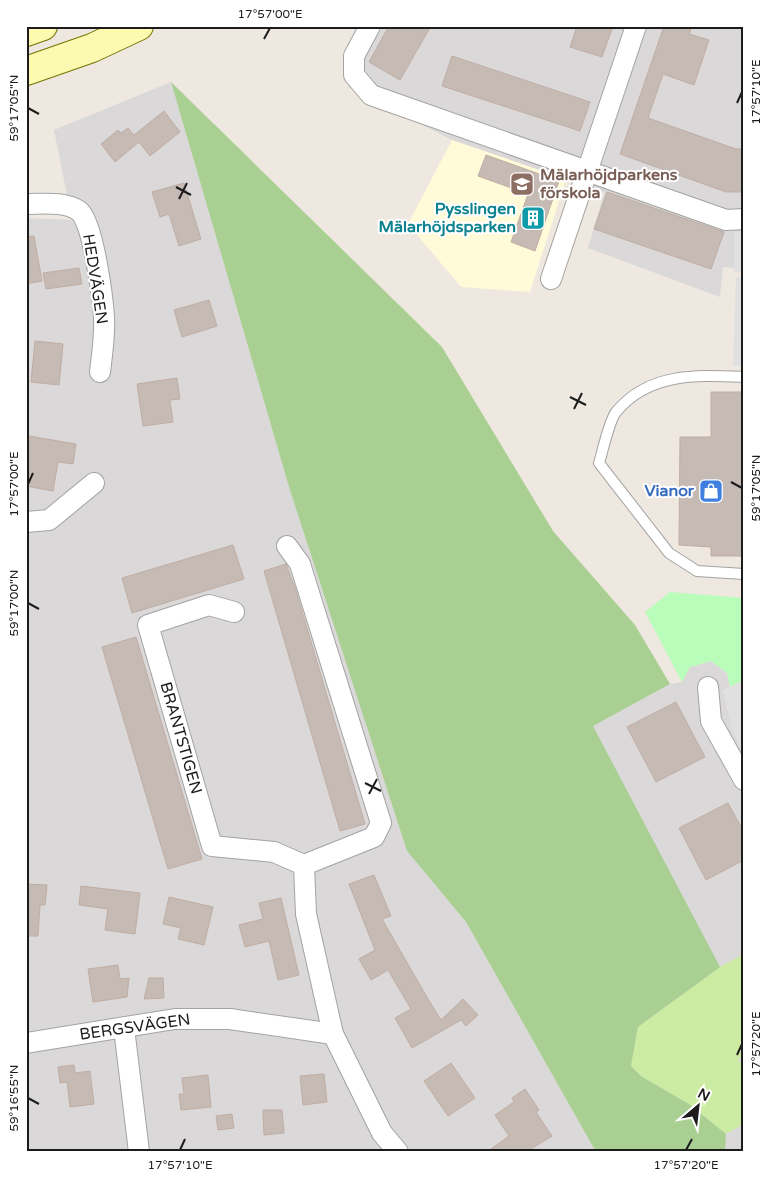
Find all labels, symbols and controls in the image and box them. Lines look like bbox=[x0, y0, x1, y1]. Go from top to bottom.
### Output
text: 17°57'00"E bbox=[237, 7, 303, 21]
text: 17°57'10"E bbox=[749, 59, 763, 125]
text: 59°17'05"N bbox=[7, 75, 21, 142]
place label: Mälarhöjdparkens förskola bbox=[539, 165, 678, 203]
school or university icon: Mälarhöjdparkens förskola bbox=[509, 171, 535, 197]
place label: Pysslingen Mälarhöjdsparken bbox=[379, 199, 516, 237]
building icon: Pysslingen Mälarhöjdsparken bbox=[520, 205, 546, 231]
street label: HEDVÄGEN bbox=[78, 232, 112, 326]
text: 17°57'00"E bbox=[7, 451, 21, 517]
text: 59°17'05"N bbox=[749, 455, 763, 522]
shop icon: Vianor bbox=[698, 478, 724, 504]
place label: Vianor bbox=[644, 481, 695, 501]
text: 59°17'00"N bbox=[7, 570, 21, 637]
street label: BRANTSTIGEN bbox=[155, 680, 207, 796]
street label: BERGSVÄGEN bbox=[78, 1009, 192, 1045]
text: 17°57'20"E bbox=[749, 1011, 763, 1077]
text: 59°16'55"N bbox=[7, 1065, 21, 1132]
north arrow bbox=[672, 1080, 722, 1130]
text: N bbox=[695, 1085, 713, 1105]
text: 17°57'10"E bbox=[147, 1158, 213, 1172]
text: 17°57'20"E bbox=[653, 1158, 719, 1172]

